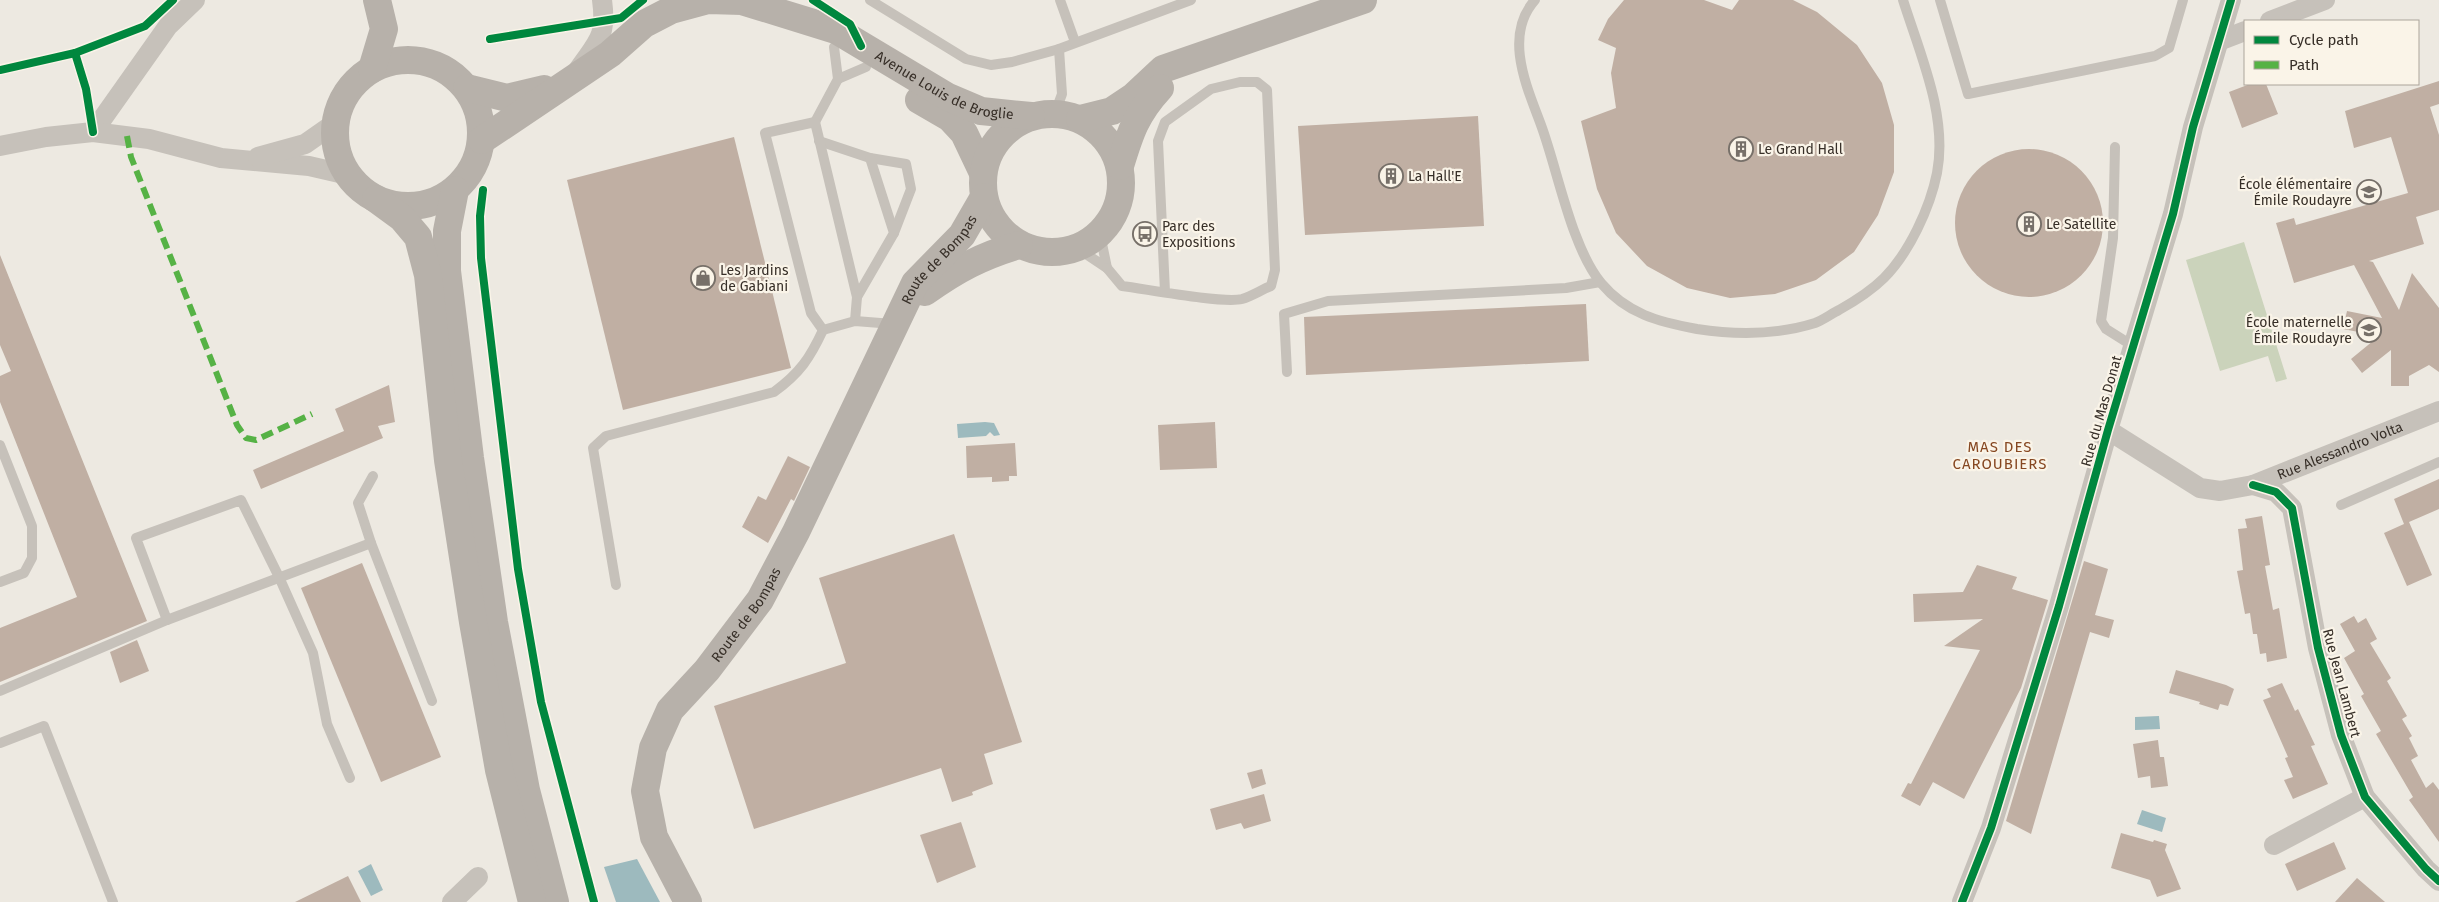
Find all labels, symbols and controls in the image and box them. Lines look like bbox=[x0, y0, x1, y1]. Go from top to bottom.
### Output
legend bbox=[2244, 20, 2419, 85]
text: Cycle path bbox=[2289, 31, 2359, 49]
street label: Avenue Louis de Broglie bbox=[872, 47, 1015, 123]
text: Path bbox=[2289, 56, 2319, 74]
building icon: Le Grand Hall bbox=[1728, 136, 1754, 162]
place label: Le Grand Hall bbox=[1758, 141, 1843, 158]
building icon: La Hall'E bbox=[1378, 163, 1404, 189]
place label: La Hall'E bbox=[1408, 168, 1462, 185]
place label: École élémentaire Émile Roudayre bbox=[2239, 175, 2352, 209]
school or university icon: École élémentaire Émile Roudayre bbox=[2356, 179, 2382, 205]
building icon: Le Satellite bbox=[2016, 211, 2042, 237]
street label: Route de Bompas bbox=[898, 212, 981, 307]
place label: Le Satellite bbox=[2046, 216, 2116, 233]
place label: Parc des Expositions bbox=[1162, 218, 1236, 251]
bus stop icon: Parc des Expositions bbox=[1132, 221, 1158, 247]
place label: Les Jardins de Gabiani bbox=[720, 262, 789, 295]
shop icon: Les Jardins de Gabiani bbox=[690, 265, 716, 291]
place label: École maternelle Émile Roudayre bbox=[2246, 313, 2352, 347]
school or university icon: École maternelle Émile Roudayre bbox=[2356, 317, 2382, 343]
street label: Rue du Mas Donat bbox=[2077, 353, 2126, 469]
street label: Rue Alessandro Volta bbox=[2275, 418, 2405, 484]
district label: MAS DES CAROUBIERS bbox=[1953, 438, 2047, 473]
street label: Route de Bompas bbox=[708, 564, 785, 666]
street label: Rue Jean Lambert bbox=[2319, 627, 2364, 740]

